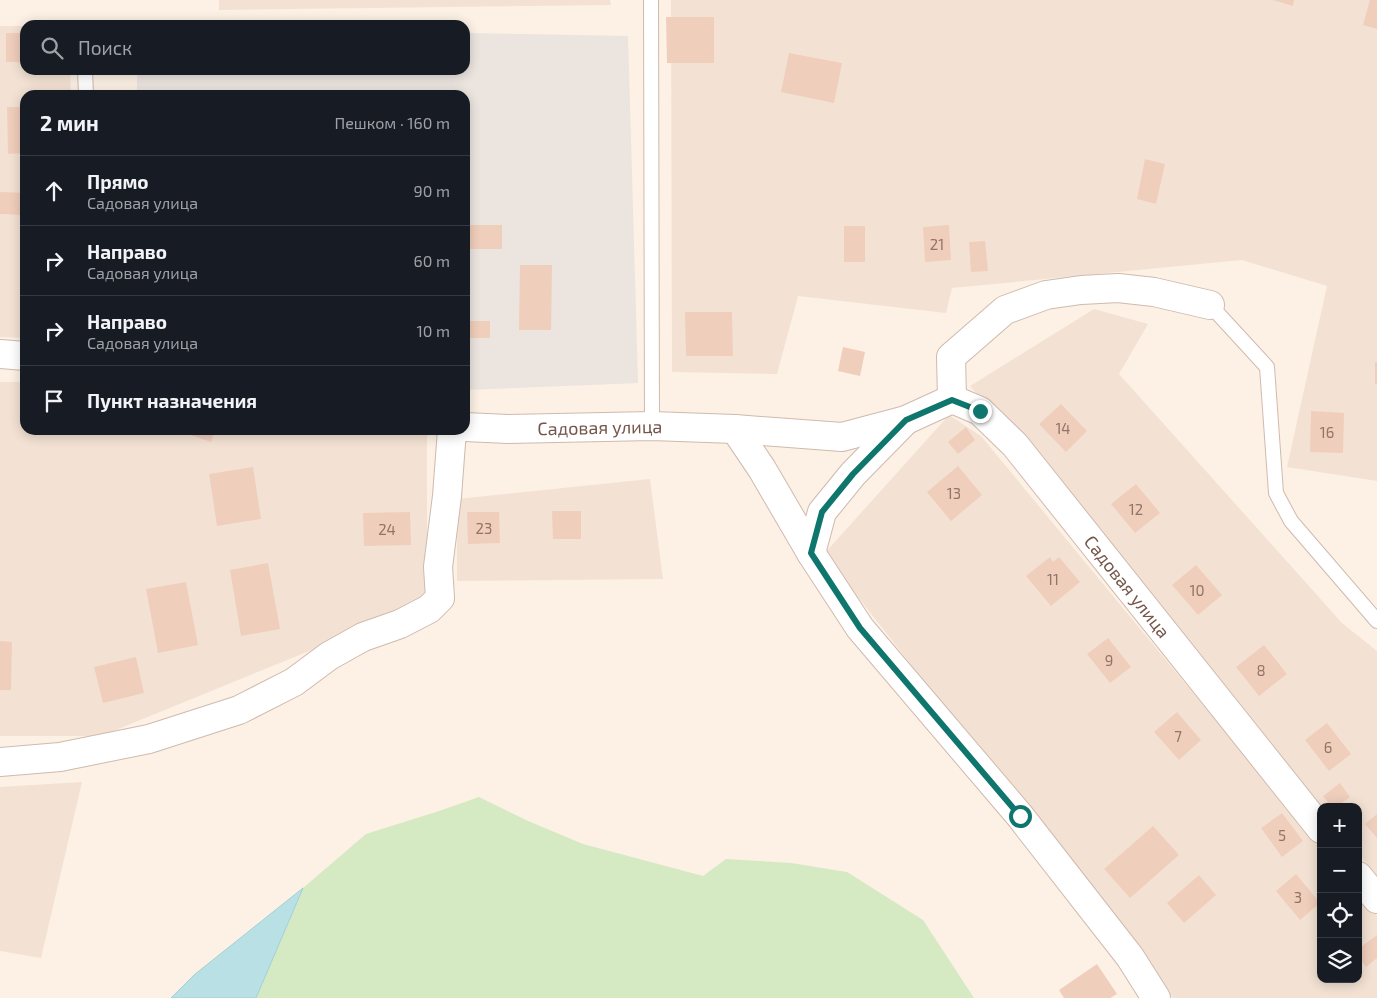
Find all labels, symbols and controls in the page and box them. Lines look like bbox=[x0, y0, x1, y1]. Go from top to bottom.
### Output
search box bbox=[20, 20, 470, 75]
icon: search bbox=[38, 34, 66, 62]
text: Поиск bbox=[78, 36, 132, 59]
text: 2 мин bbox=[40, 110, 99, 135]
text: Пешком · 160 m bbox=[334, 113, 450, 132]
text: Прямо bbox=[87, 170, 149, 193]
icon: ahead bbox=[40, 177, 68, 205]
text: 90 m bbox=[414, 181, 450, 200]
text: Садовая улица bbox=[87, 193, 198, 212]
house number: 21 bbox=[930, 235, 944, 253]
text: Направо bbox=[87, 240, 167, 263]
icon: right bbox=[40, 247, 68, 275]
text: 60 m bbox=[414, 251, 450, 270]
text: Садовая улица bbox=[87, 263, 198, 282]
text: Направо bbox=[87, 310, 167, 333]
icon: right bbox=[40, 317, 68, 345]
text: 10 m bbox=[416, 321, 450, 340]
text: Садовая улица bbox=[87, 333, 198, 352]
icon: arrive bbox=[40, 387, 68, 415]
text: Пункт назначения bbox=[87, 389, 257, 412]
route end bbox=[969, 400, 992, 423]
street label: Садовая улица bbox=[537, 415, 663, 439]
house number: 14 bbox=[1055, 419, 1071, 437]
house number: 16 bbox=[1320, 423, 1334, 441]
house number: 13 bbox=[947, 484, 961, 502]
house number: 12 bbox=[1129, 500, 1143, 518]
house number: 23 bbox=[476, 519, 492, 537]
house number: 24 bbox=[378, 520, 396, 538]
street label: Садовая улица bbox=[1080, 530, 1175, 642]
house number: 11 bbox=[1047, 570, 1059, 588]
house number: 10 bbox=[1189, 581, 1205, 599]
house number: 9 bbox=[1105, 651, 1113, 669]
house number: 8 bbox=[1256, 661, 1266, 679]
house number: 7 bbox=[1174, 727, 1182, 745]
house number: 6 bbox=[1324, 738, 1332, 756]
map controls bbox=[1317, 803, 1362, 983]
button: + bbox=[1317, 803, 1362, 848]
route start bbox=[1009, 805, 1032, 828]
house number: 5 bbox=[1278, 826, 1286, 844]
button: − bbox=[1317, 848, 1362, 893]
house number: 3 bbox=[1294, 888, 1302, 906]
button: locate bbox=[1317, 893, 1362, 938]
button: layers bbox=[1317, 938, 1362, 983]

